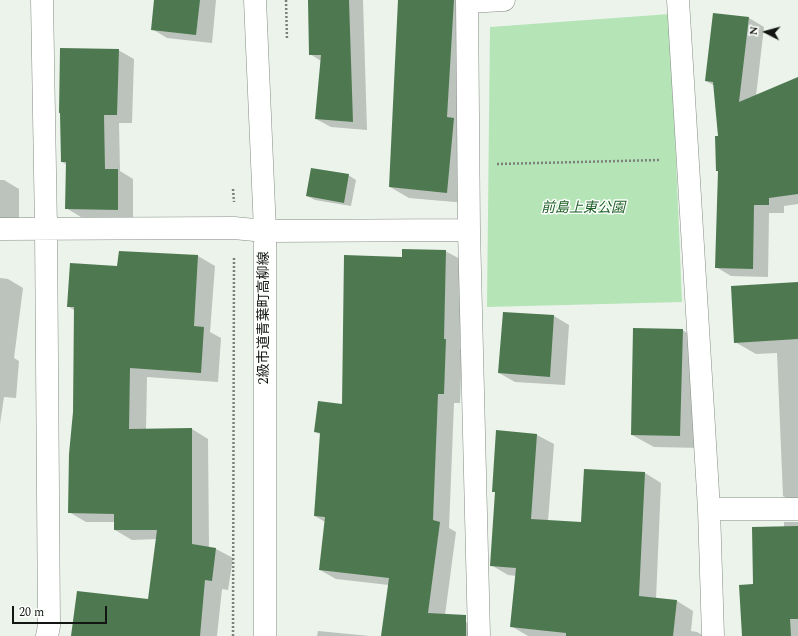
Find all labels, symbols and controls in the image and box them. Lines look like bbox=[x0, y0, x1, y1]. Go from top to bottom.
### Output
north arrow bbox=[746, 12, 786, 52]
text: N bbox=[745, 25, 762, 36]
park label: 前島上東公園 bbox=[541, 201, 625, 217]
street label: 2級市道青葉町高柳線 bbox=[257, 252, 273, 384]
scale bar bbox=[14, 598, 109, 624]
text: 20 m bbox=[19, 603, 44, 622]

